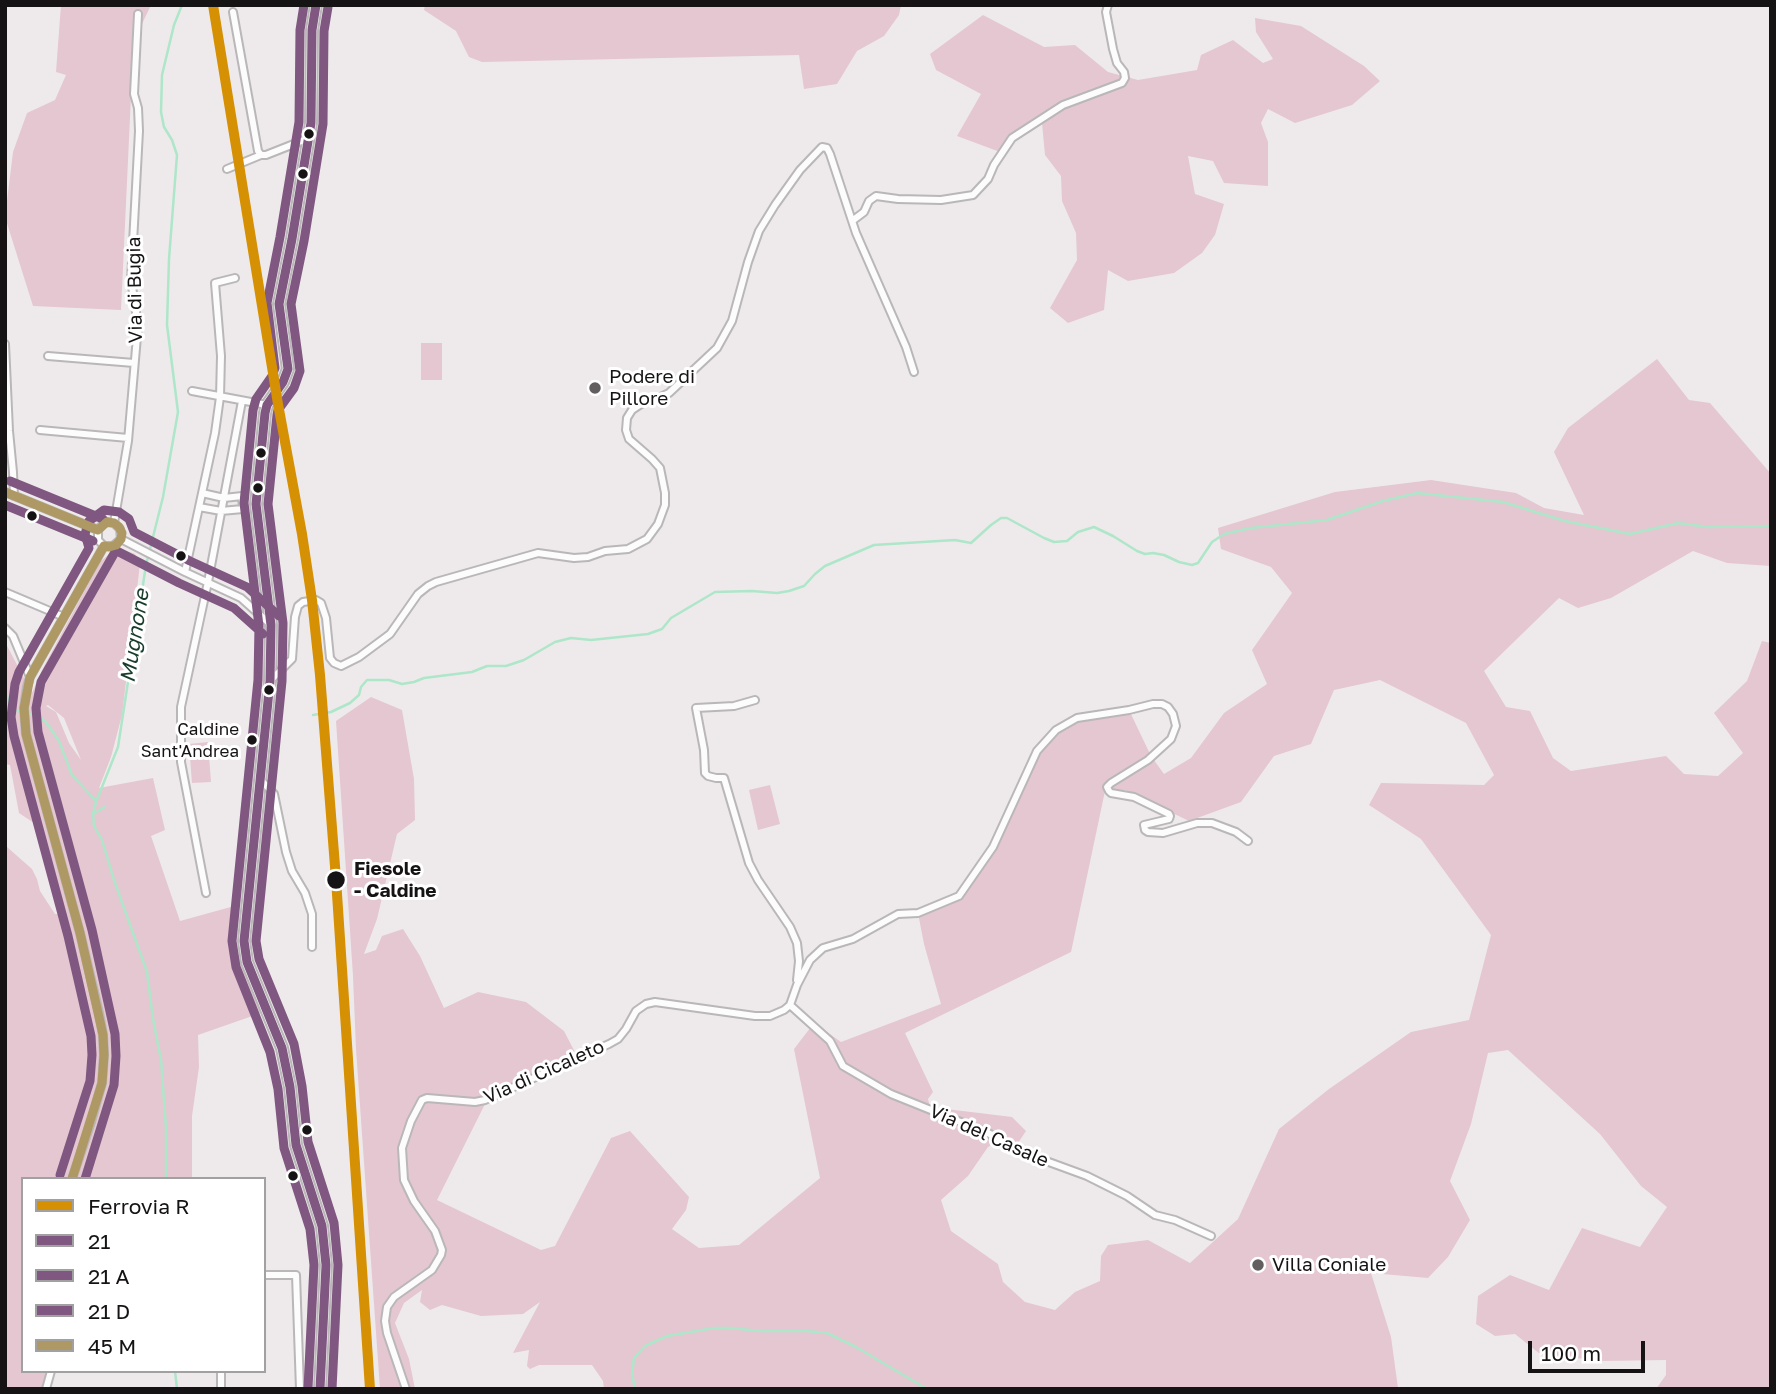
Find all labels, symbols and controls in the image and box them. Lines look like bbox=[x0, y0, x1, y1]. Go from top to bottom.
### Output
unlabelled marker bbox=[302, 127, 316, 141]
unlabelled marker bbox=[296, 167, 310, 181]
street label: Via di Bugia bbox=[123, 237, 147, 343]
place label: Podere di Pillore bbox=[609, 366, 695, 410]
marker: Podere di Pillore bbox=[587, 380, 603, 396]
unlabelled marker bbox=[254, 446, 268, 460]
unlabelled marker bbox=[251, 481, 265, 495]
unlabelled marker bbox=[25, 509, 39, 523]
unlabelled marker bbox=[174, 549, 188, 563]
water label: Mugnone bbox=[115, 587, 155, 685]
unlabelled marker bbox=[262, 683, 276, 697]
place label: Caldine Sant'Andrea bbox=[141, 720, 239, 760]
marker: Caldine Sant'Andrea bbox=[245, 733, 259, 747]
place label: Fiesole - Caldine bbox=[354, 858, 436, 902]
marker: Fiesole - Caldine bbox=[325, 869, 347, 891]
street label: Via di Cicaleto bbox=[480, 1035, 608, 1109]
street label: Via del Casale bbox=[926, 1100, 1052, 1172]
unlabelled marker bbox=[300, 1123, 314, 1137]
unlabelled marker bbox=[286, 1169, 300, 1183]
legend bbox=[21, 1177, 266, 1373]
text: Ferrovia R bbox=[88, 1193, 190, 1219]
text: 21 bbox=[88, 1228, 110, 1254]
place label: Villa Coniale bbox=[1272, 1254, 1386, 1276]
marker: Villa Coniale bbox=[1250, 1257, 1266, 1273]
text: 21 A bbox=[88, 1263, 130, 1289]
text: 21 D bbox=[88, 1298, 130, 1324]
scale bar bbox=[1531, 1328, 1648, 1372]
text: 45 M bbox=[88, 1333, 136, 1359]
text: 100 m bbox=[1541, 1340, 1601, 1366]

